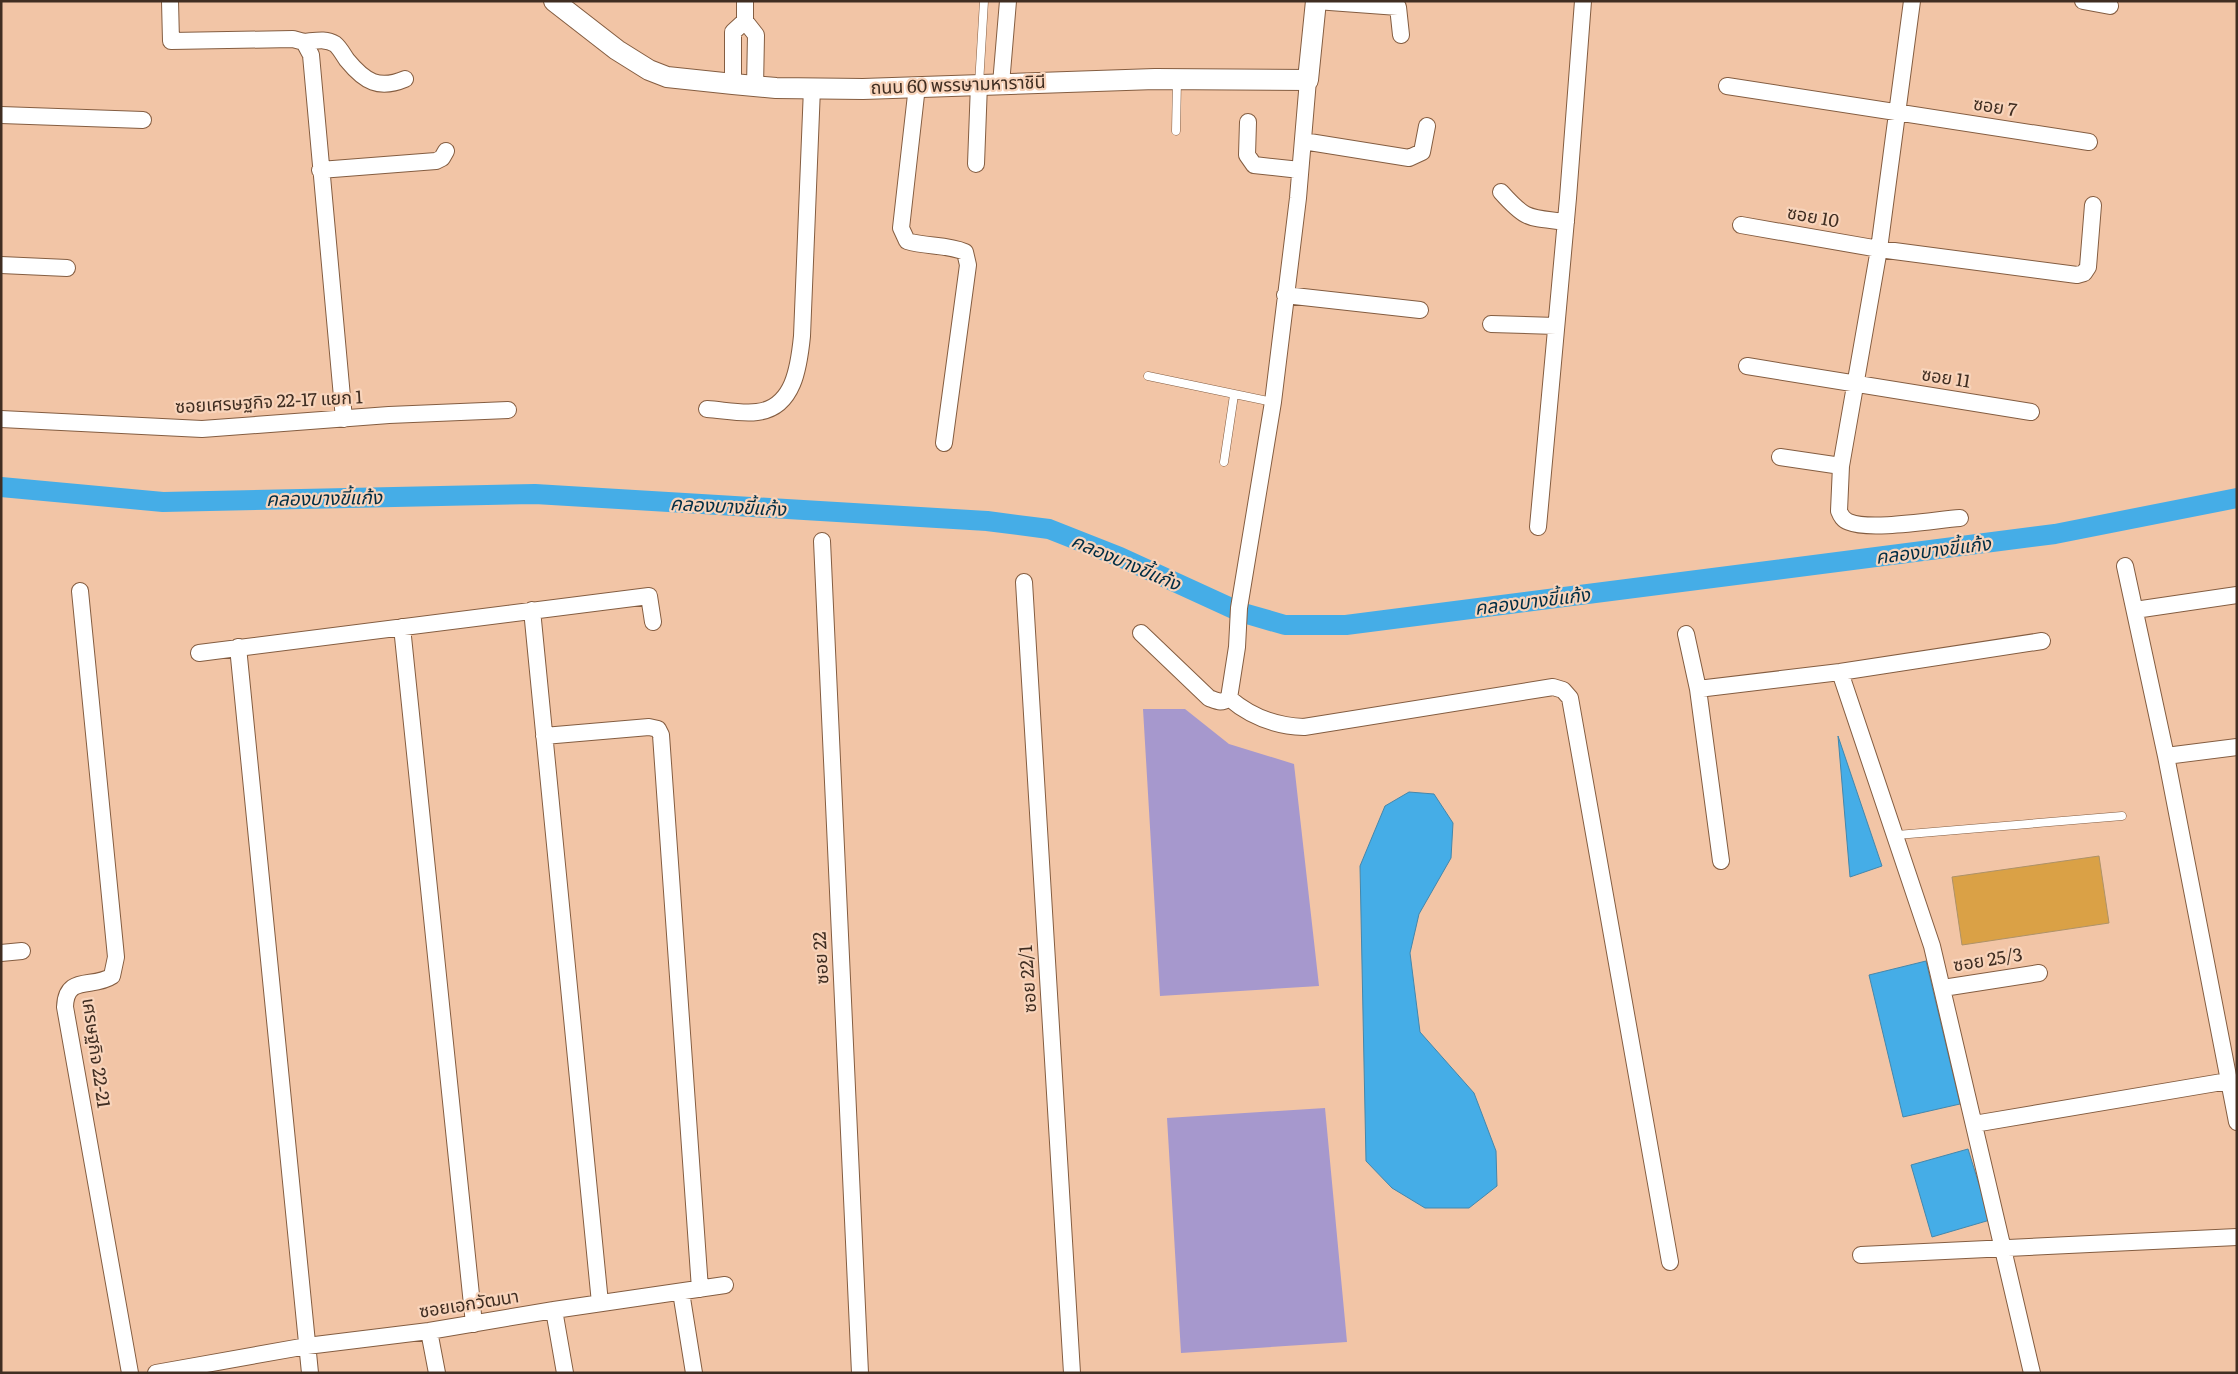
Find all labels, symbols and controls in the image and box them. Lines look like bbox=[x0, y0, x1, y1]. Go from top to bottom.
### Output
street label: ถนน 60 พรรษามหาราชินี bbox=[870, 67, 1046, 100]
street label: ซอย 7 bbox=[1972, 89, 2019, 122]
street label: ซอย 10 bbox=[1785, 198, 1841, 233]
street label: ซอย 11 bbox=[1920, 359, 1973, 394]
street label: ซอยเศรษฐกิจ 22-17 แยก 1 bbox=[174, 382, 363, 419]
water label: คลองบางขี้แก้ง bbox=[266, 482, 383, 512]
water label: คลองบางขี้แก้ง bbox=[669, 488, 787, 522]
water label: คลองบางขี้แก้ง bbox=[1068, 526, 1186, 597]
water label: คลองบางขี้แก้ง bbox=[1874, 528, 1993, 570]
water label: คลองบางขี้แก้ง bbox=[1473, 579, 1592, 621]
street label: ซอย 22 bbox=[805, 931, 834, 985]
street label: ซอย 25/3 bbox=[1951, 940, 2024, 977]
street label: ซอย 22/1 bbox=[1011, 944, 1042, 1014]
street label: เศรษฐกิจ 22-21 bbox=[76, 996, 119, 1110]
street label: ซอยเอกวัฒนา bbox=[417, 1281, 521, 1324]

